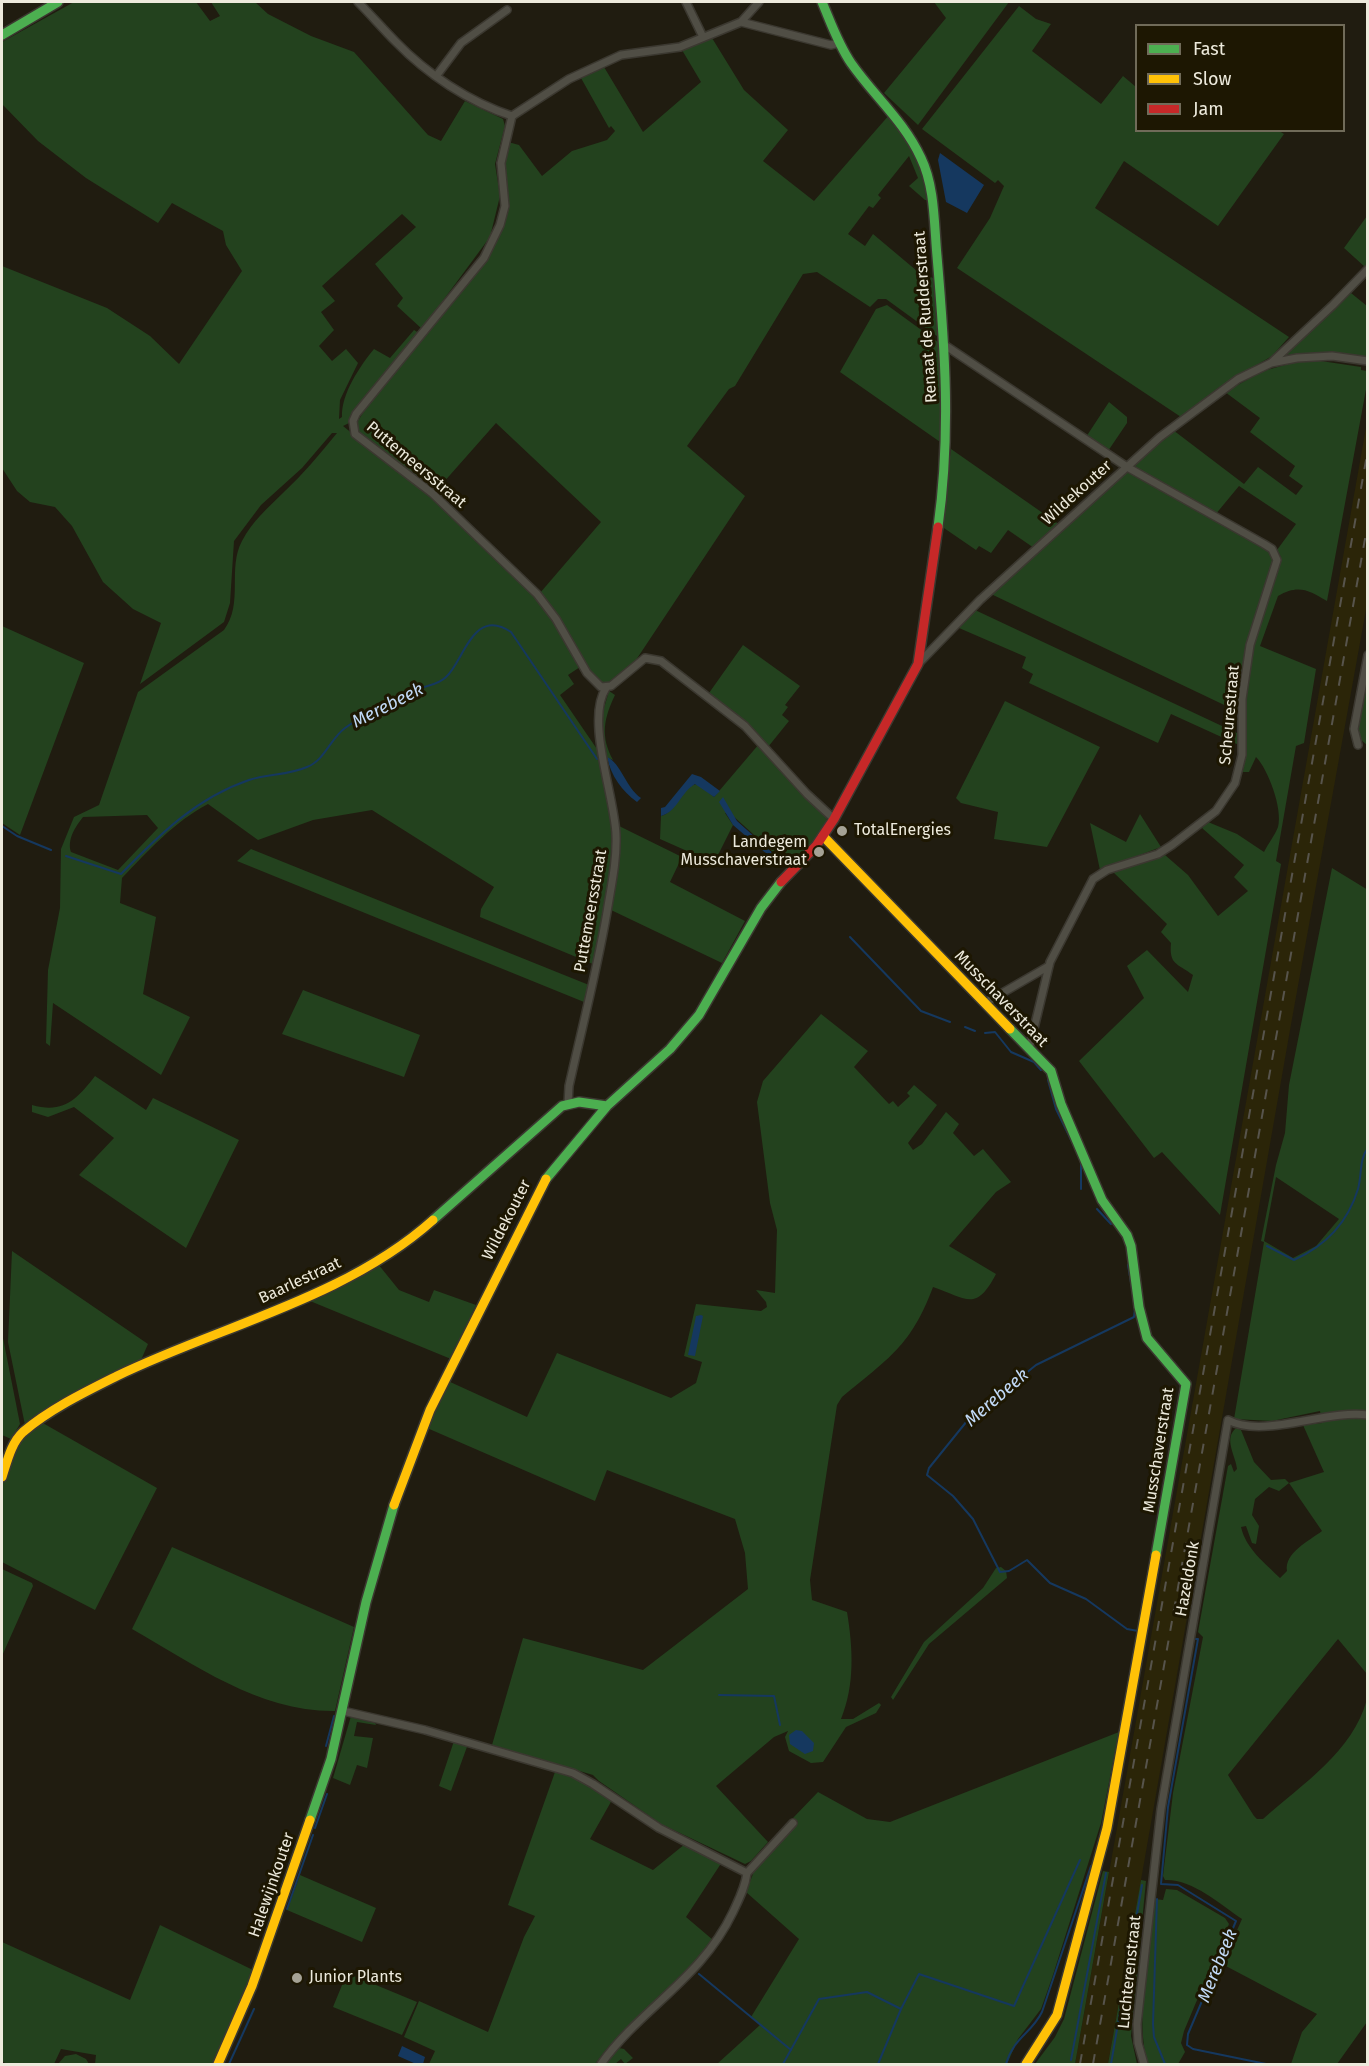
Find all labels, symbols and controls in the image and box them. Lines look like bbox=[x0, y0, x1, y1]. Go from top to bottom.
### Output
legend bbox=[1135, 24, 1345, 132]
text: Fast bbox=[1193, 38, 1225, 60]
text: Slow bbox=[1193, 68, 1231, 90]
text: Jam bbox=[1193, 98, 1224, 120]
street label: Renaat de Rudderstraat bbox=[910, 230, 942, 404]
street label: Puttemeersstraat bbox=[362, 418, 470, 512]
street label: Wildekouter bbox=[1038, 457, 1116, 529]
street label: Scheurestraat bbox=[1216, 664, 1244, 766]
water label: Merebeek bbox=[349, 679, 427, 733]
place label: TotalEnergies bbox=[854, 821, 951, 841]
marker: TotalEnergies bbox=[835, 824, 849, 838]
place label: Landegem Musschaverstraat bbox=[681, 833, 807, 871]
marker: Landegem Musschaverstraat bbox=[812, 845, 826, 859]
street label: Puttemeersstraat bbox=[571, 848, 611, 974]
street label: Musschaverstraat bbox=[950, 947, 1052, 1051]
street label: Wildekouter bbox=[479, 1177, 535, 1263]
street label: Baarlestraat bbox=[256, 1254, 344, 1308]
water label: Merebeek bbox=[961, 1364, 1033, 1432]
street label: Musschaverstraat bbox=[1140, 1386, 1178, 1514]
street label: Hazeldonk bbox=[1172, 1540, 1204, 1618]
street label: Halewijnkouter bbox=[245, 1830, 299, 1940]
street label: Luchterenstraat bbox=[1114, 1914, 1146, 2030]
water label: Merebeek bbox=[1193, 1926, 1243, 2006]
place label: Junior Plants bbox=[309, 1968, 402, 1988]
marker: Junior Plants bbox=[290, 1971, 304, 1985]

